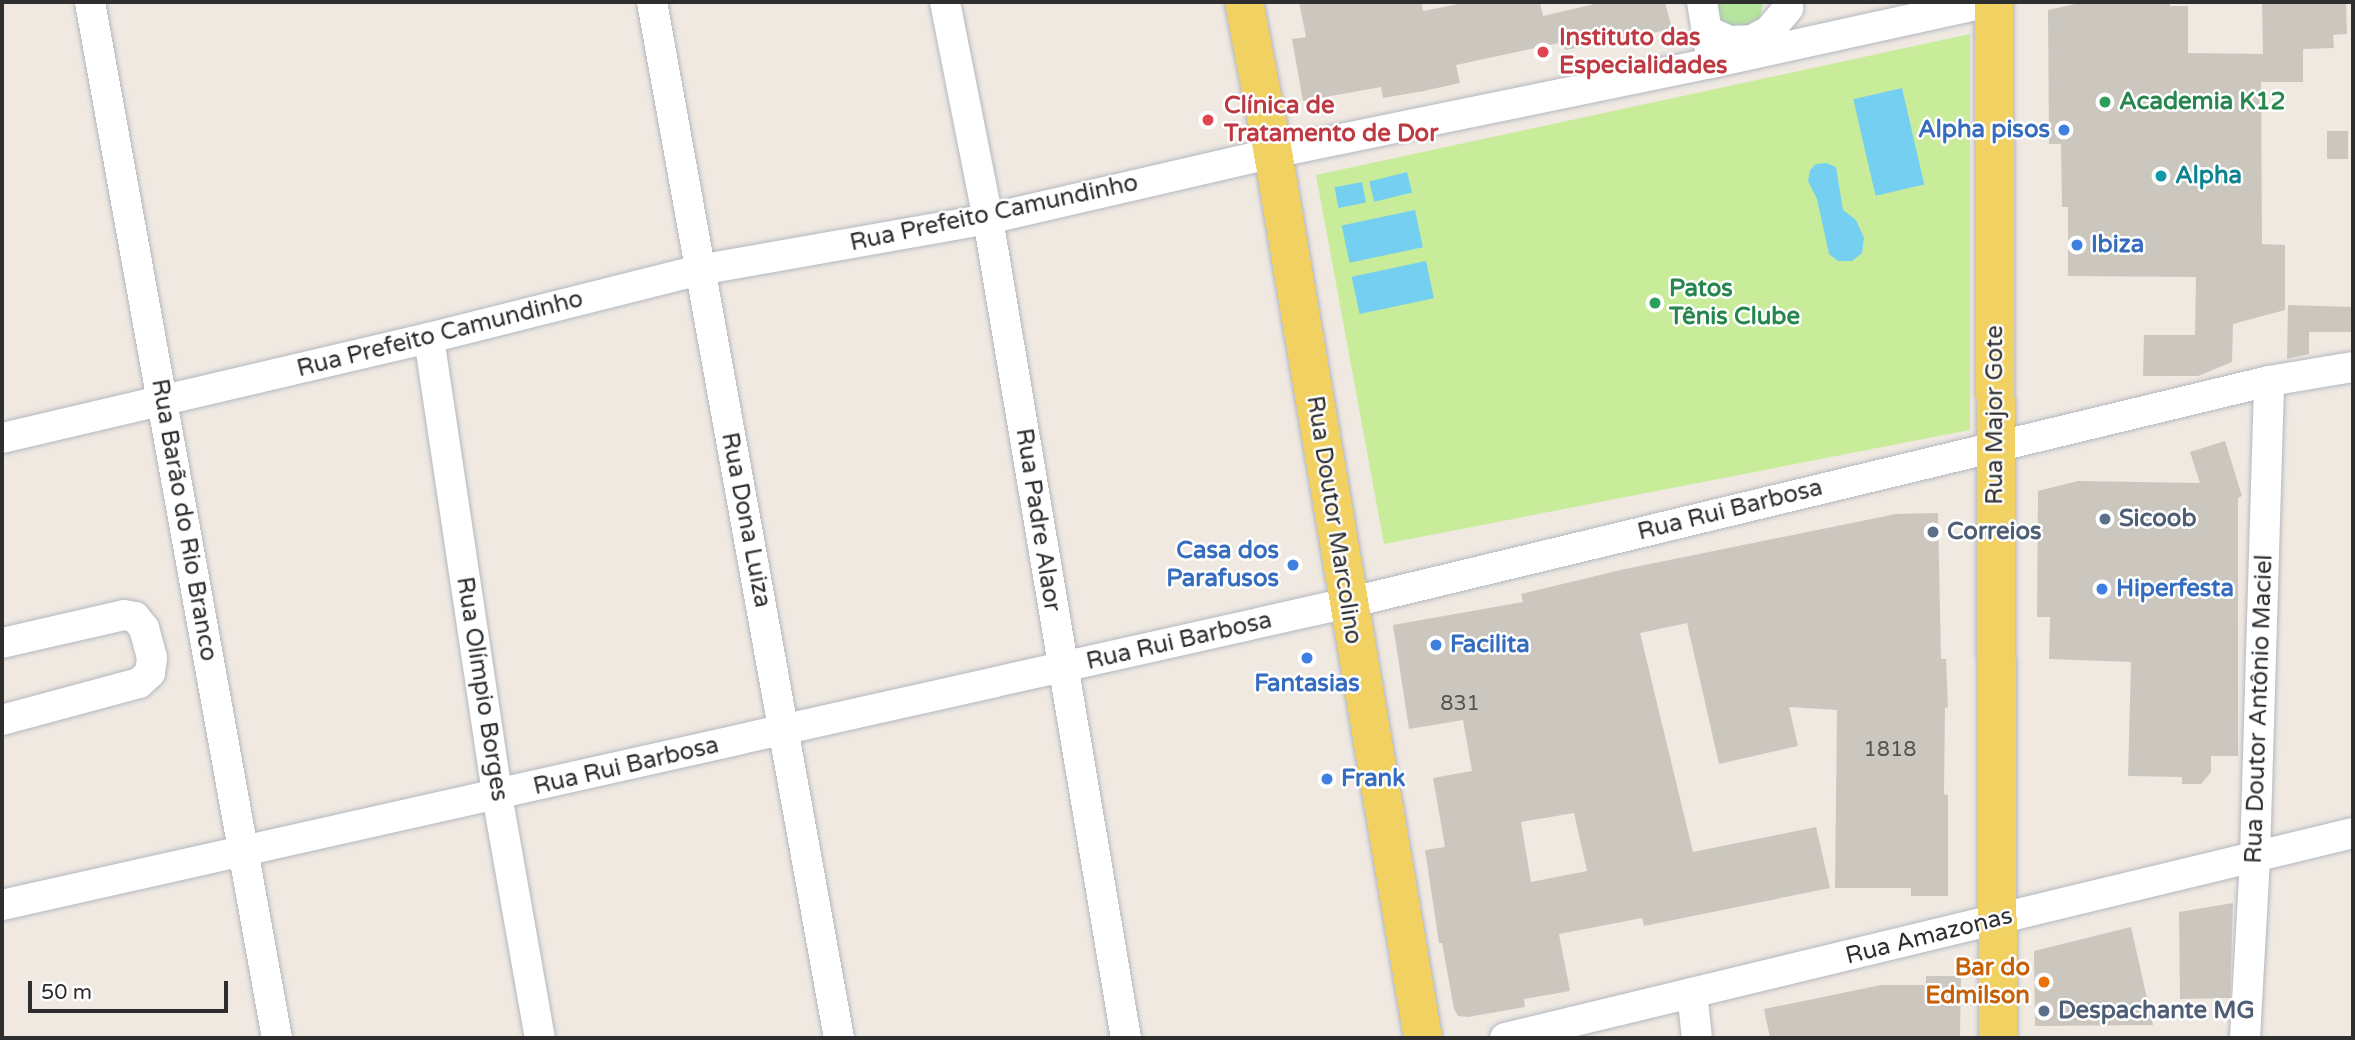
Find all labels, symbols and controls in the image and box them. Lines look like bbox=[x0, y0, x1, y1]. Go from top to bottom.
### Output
place label: Instituto das Especialidades bbox=[1559, 24, 1728, 80]
marker: Instituto das Especialidades bbox=[1533, 42, 1553, 62]
place label: Academia K12 bbox=[2119, 88, 2286, 116]
place label: Clínica de Tratamento de Dor bbox=[1224, 92, 1438, 148]
marker: Academia K12 bbox=[2097, 94, 2113, 110]
marker: Clínica de Tratamento de Dor bbox=[1198, 110, 1218, 130]
place label: Alpha pisos bbox=[1918, 116, 2050, 144]
marker: Alpha pisos bbox=[2056, 122, 2072, 138]
place label: Alpha bbox=[2175, 162, 2242, 190]
street label: Rua Prefeito Camundinho bbox=[847, 168, 1141, 258]
marker: Alpha bbox=[2153, 168, 2169, 184]
place label: Ibiza bbox=[2091, 231, 2144, 259]
marker: Ibiza bbox=[2069, 237, 2085, 253]
place label: Patos Tênis Clube bbox=[1669, 275, 1800, 331]
street label: Rua Prefeito Camundinho bbox=[294, 284, 586, 384]
marker: Patos Tênis Clube bbox=[1647, 295, 1663, 311]
street label: Rua Major Gote bbox=[1981, 325, 2009, 505]
street label: Rua Barão do Rio Branco bbox=[145, 377, 223, 663]
street label: Rua Doutor Marcolino bbox=[1300, 394, 1368, 646]
street label: Rua Padre Alaor bbox=[1009, 426, 1067, 614]
street label: Rua Dona Luiza bbox=[715, 430, 777, 610]
street label: Rua Rui Barbosa bbox=[1635, 473, 1825, 547]
place label: Sicoob bbox=[2119, 505, 2197, 533]
marker: Sicoob bbox=[2097, 511, 2113, 527]
place label: Correios bbox=[1947, 518, 2042, 546]
marker: Correios bbox=[1925, 524, 1941, 540]
place label: Casa dos Parafusos bbox=[1166, 537, 1279, 593]
street label: Rua Doutor Antônio Maciel bbox=[2239, 554, 2279, 864]
marker: Casa dos Parafusos bbox=[1285, 557, 1301, 573]
street label: Rua Olímpio Borges bbox=[450, 575, 514, 803]
place label: Hiperfesta bbox=[2116, 575, 2234, 603]
marker: Hiperfesta bbox=[2094, 581, 2110, 597]
street label: Rua Rui Barbosa bbox=[1083, 606, 1275, 676]
place label: Facilita bbox=[1450, 631, 1530, 659]
marker: Facilita bbox=[1428, 637, 1444, 653]
marker: Fantasias bbox=[1299, 650, 1315, 666]
place label: Fantasias bbox=[1254, 670, 1360, 698]
house number: 831 bbox=[1440, 691, 1480, 717]
street label: Rua Rui Barbosa bbox=[530, 731, 722, 801]
house number: 1818 bbox=[1864, 737, 1916, 763]
place label: Frank bbox=[1341, 765, 1405, 793]
marker: Frank bbox=[1319, 771, 1335, 787]
street label: Rua Amazonas bbox=[1843, 901, 2015, 971]
place label: Bar do Edmilson bbox=[1925, 954, 2030, 1010]
scale bar bbox=[32, 967, 231, 1011]
marker: Bar do Edmilson bbox=[2036, 974, 2052, 990]
text: 50 m bbox=[41, 980, 92, 1005]
place label: Despachante MG bbox=[2058, 997, 2255, 1025]
marker: Despachante MG bbox=[2036, 1003, 2052, 1019]

